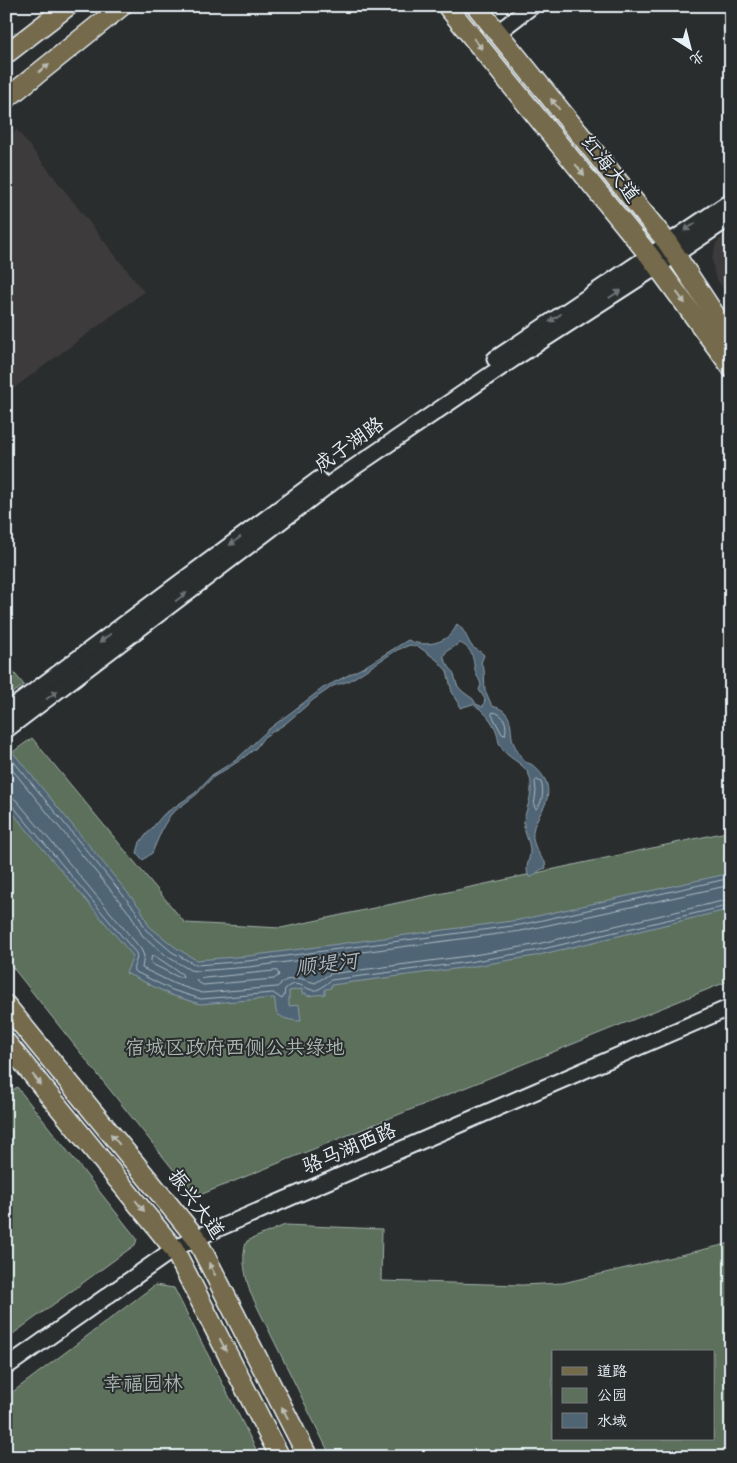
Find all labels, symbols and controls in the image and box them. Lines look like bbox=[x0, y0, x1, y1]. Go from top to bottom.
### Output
north arrow bbox=[664, 22, 714, 72]
one-way arrow bbox=[472, 38, 483, 50]
text: 北 bbox=[685, 45, 709, 70]
one-way arrow bbox=[38, 63, 51, 74]
one-way arrow bbox=[549, 97, 560, 110]
street label: 红海大道 bbox=[573, 130, 645, 210]
one-way arrow bbox=[575, 164, 586, 177]
one-way arrow bbox=[683, 223, 697, 232]
one-way arrow bbox=[609, 289, 622, 299]
one-way arrow bbox=[676, 291, 686, 305]
one-way arrow bbox=[548, 313, 562, 323]
street label: 成子湖路 bbox=[309, 411, 392, 481]
one-way arrow bbox=[228, 536, 242, 546]
one-way arrow bbox=[174, 592, 188, 602]
one-way arrow bbox=[98, 633, 112, 643]
one-way arrow bbox=[45, 690, 58, 701]
water label: 顺堤河 bbox=[294, 947, 363, 985]
park label: 宿城区政府西侧公共绿地 bbox=[125, 1035, 345, 1064]
one-way arrow bbox=[32, 1073, 43, 1086]
street label: 骆马湖西路 bbox=[298, 1117, 403, 1183]
one-way arrow bbox=[110, 1132, 121, 1145]
street label: 振兴大道 bbox=[160, 1164, 230, 1246]
one-way arrow bbox=[134, 1199, 145, 1212]
one-way arrow bbox=[208, 1261, 216, 1276]
one-way arrow bbox=[219, 1337, 227, 1352]
legend bbox=[552, 1350, 714, 1440]
text: 道路 bbox=[597, 1361, 627, 1383]
park label: 幸福园林 bbox=[103, 1371, 183, 1400]
text: 公园 bbox=[597, 1385, 627, 1407]
one-way arrow bbox=[281, 1406, 289, 1421]
text: 水域 bbox=[597, 1411, 627, 1433]

